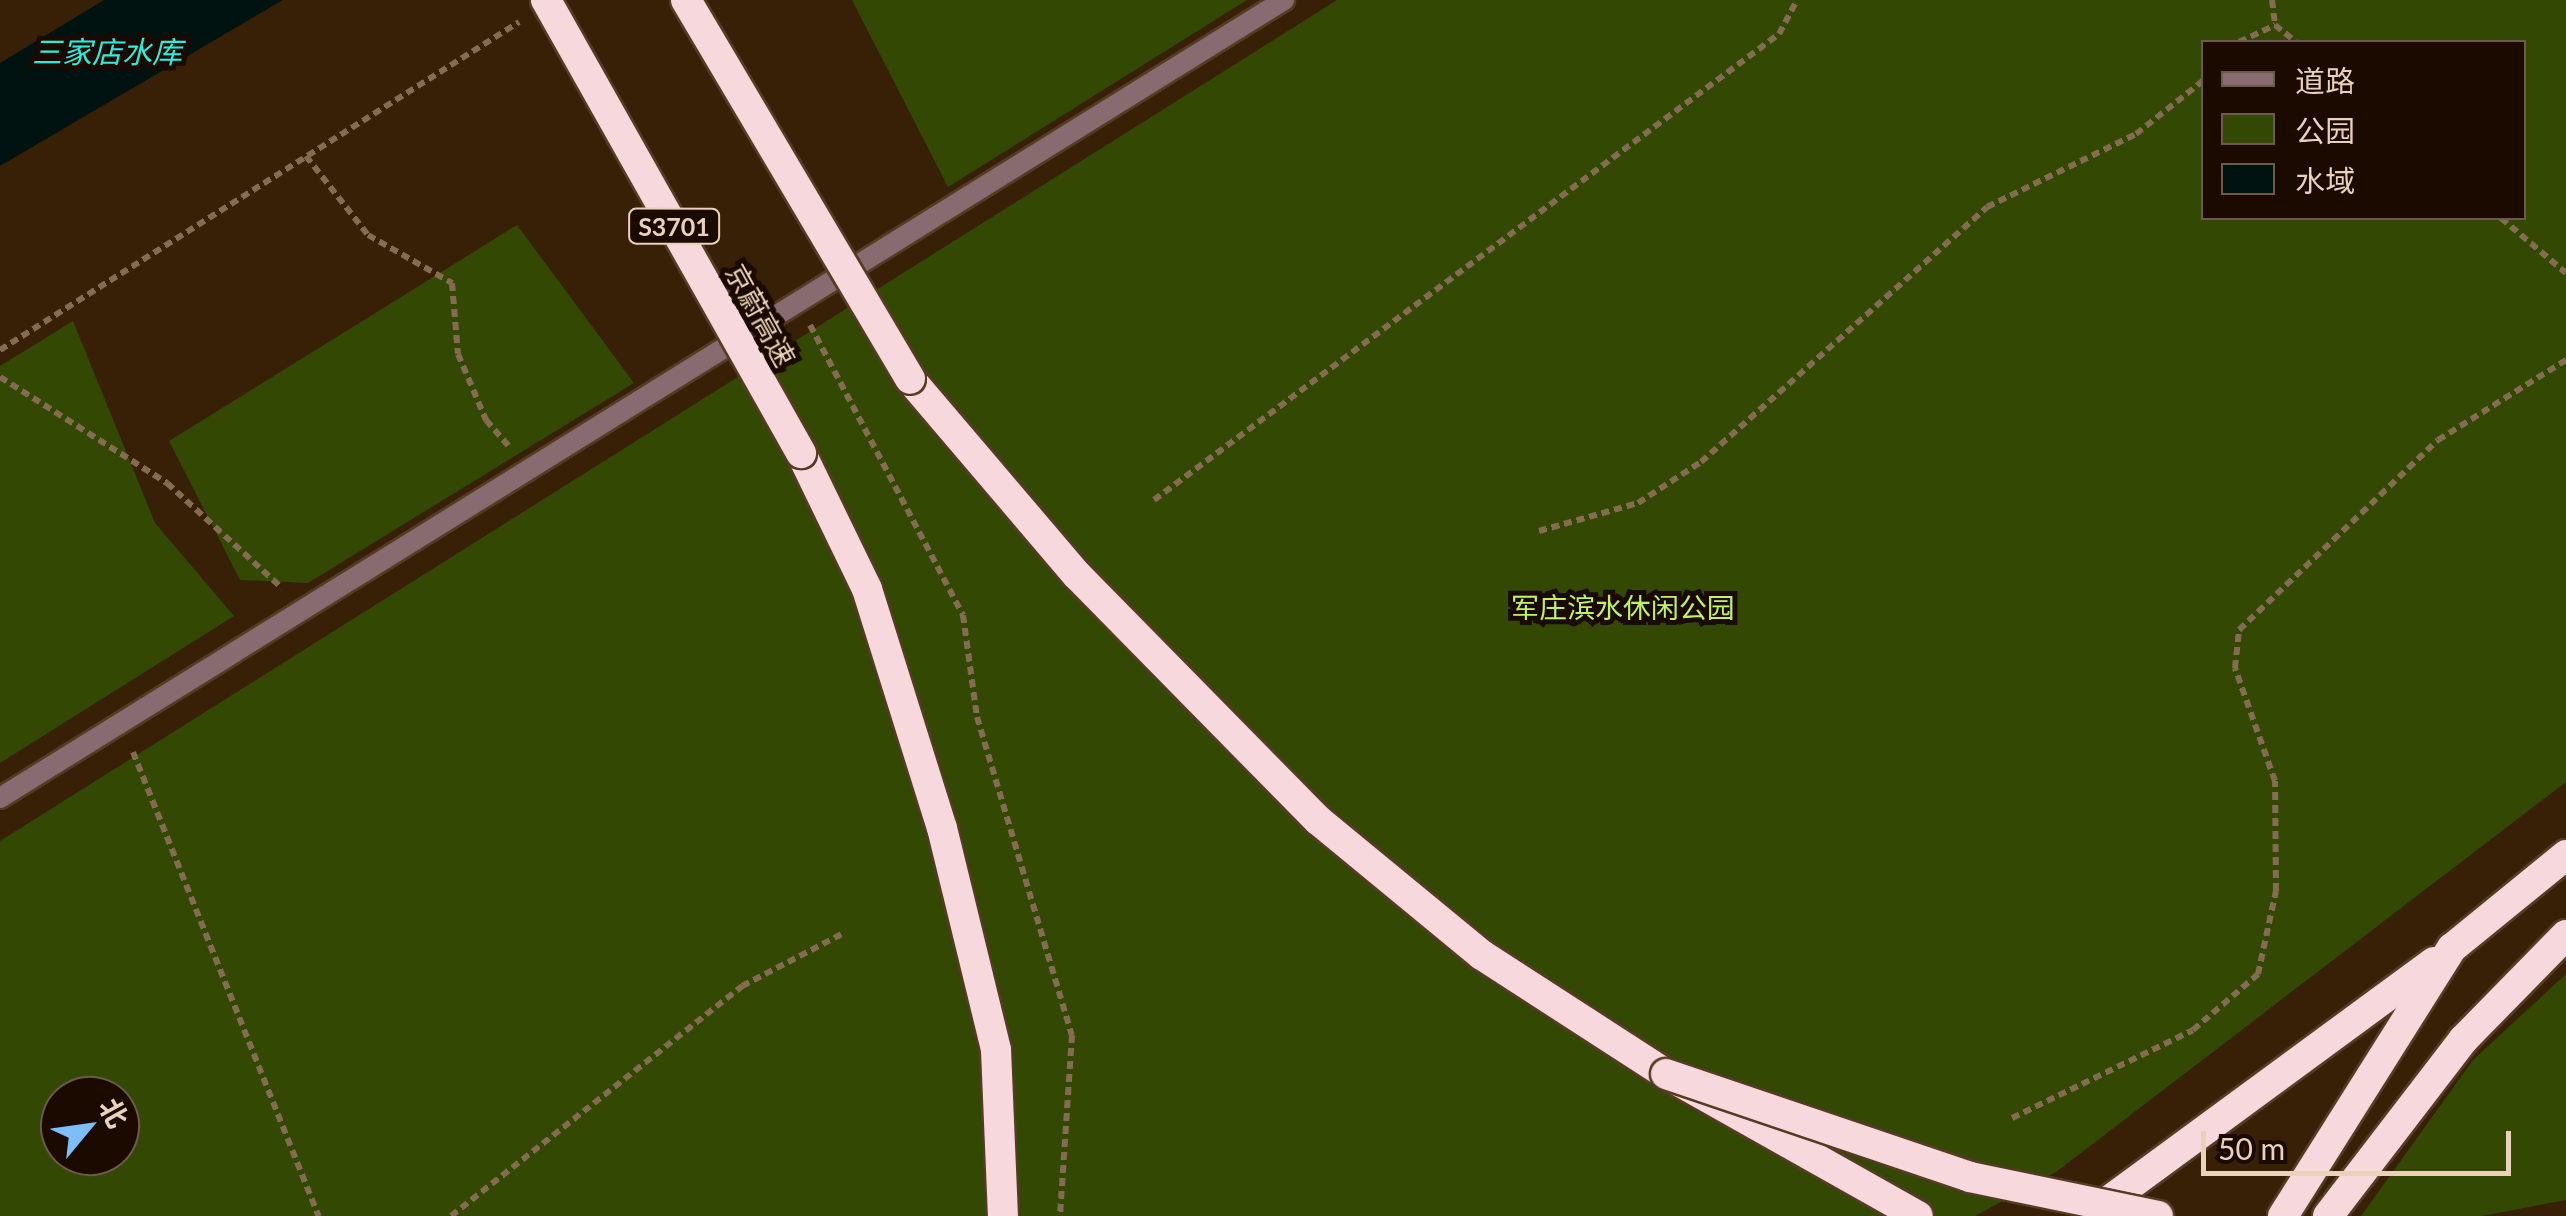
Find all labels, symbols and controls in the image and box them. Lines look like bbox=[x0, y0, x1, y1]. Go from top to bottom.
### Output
water label: 三家店水库 bbox=[32, 33, 182, 69]
legend bbox=[2201, 40, 2526, 220]
text: 道路 bbox=[2295, 62, 2355, 98]
text: 公园 bbox=[2295, 112, 2355, 148]
text: 水域 bbox=[2295, 162, 2355, 198]
road number: S3701 bbox=[626, 206, 722, 246]
street label: 京蔚高速 bbox=[719, 258, 803, 372]
park label: 军庄滨水休闲公园 bbox=[1511, 590, 1735, 624]
north arrow bbox=[40, 1076, 140, 1176]
text: 北 bbox=[93, 1092, 136, 1133]
scale bar bbox=[2206, 1111, 2516, 1173]
text: 50 m bbox=[2218, 1130, 2285, 1166]

